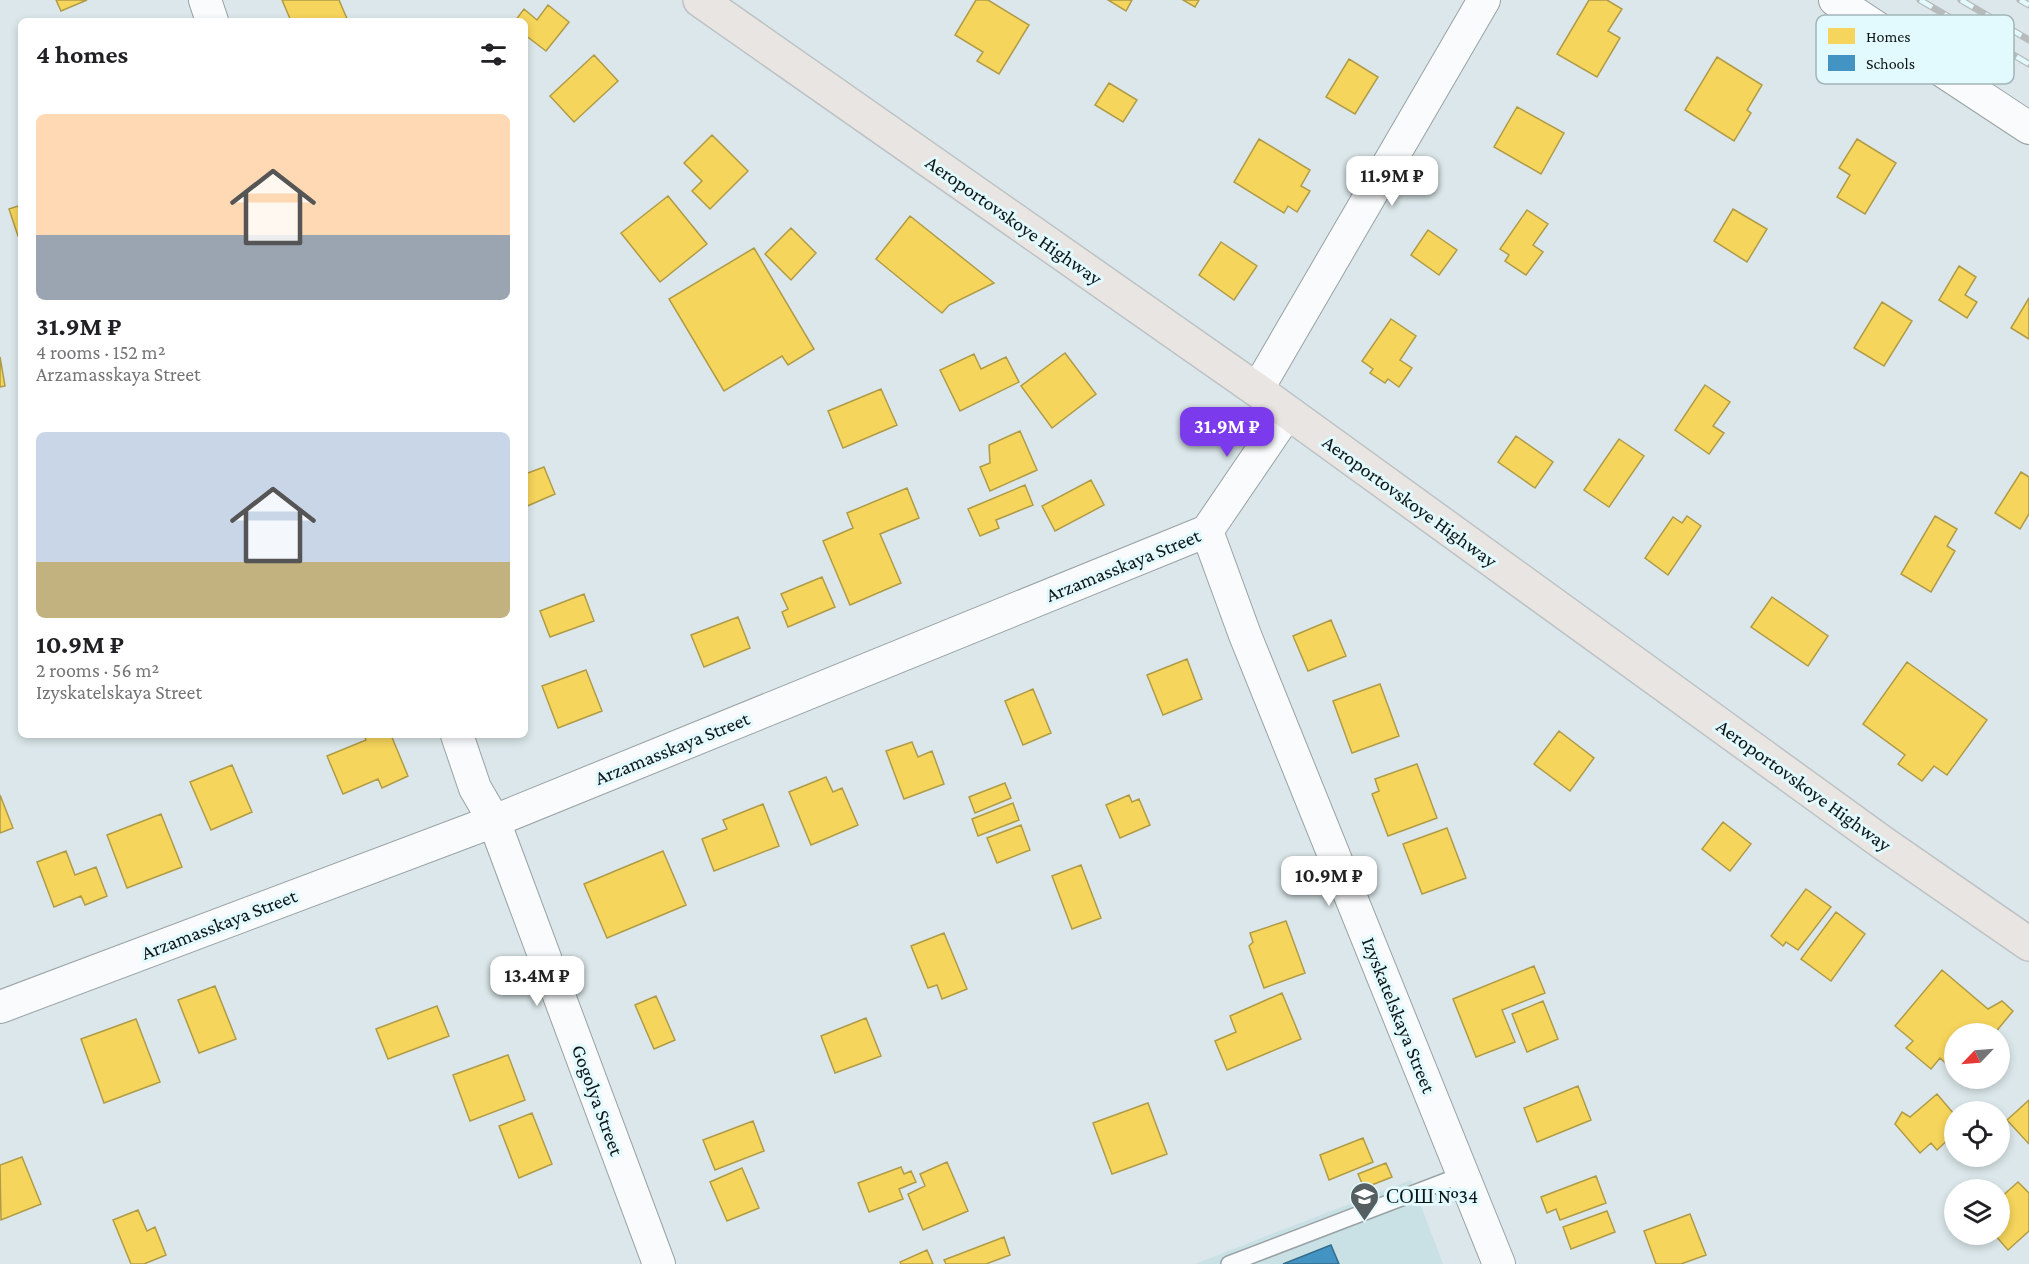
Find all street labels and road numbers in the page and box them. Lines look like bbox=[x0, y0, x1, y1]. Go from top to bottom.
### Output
street label: Aeroportovskoye Highway bbox=[921, 151, 1107, 291]
street label: Aeroportovskoye Highway bbox=[1318, 430, 1502, 573]
street label: Arzamasskaya Street bbox=[1043, 524, 1204, 607]
street label: Arzamasskaya Street bbox=[592, 707, 753, 790]
street label: Aeroportovskoye Highway bbox=[1712, 714, 1896, 857]
street label: Arzamasskaya Street bbox=[138, 884, 301, 965]
street label: Izyskatelskaya Street bbox=[1357, 934, 1440, 1097]
street label: Gogolya Street bbox=[567, 1042, 628, 1159]

